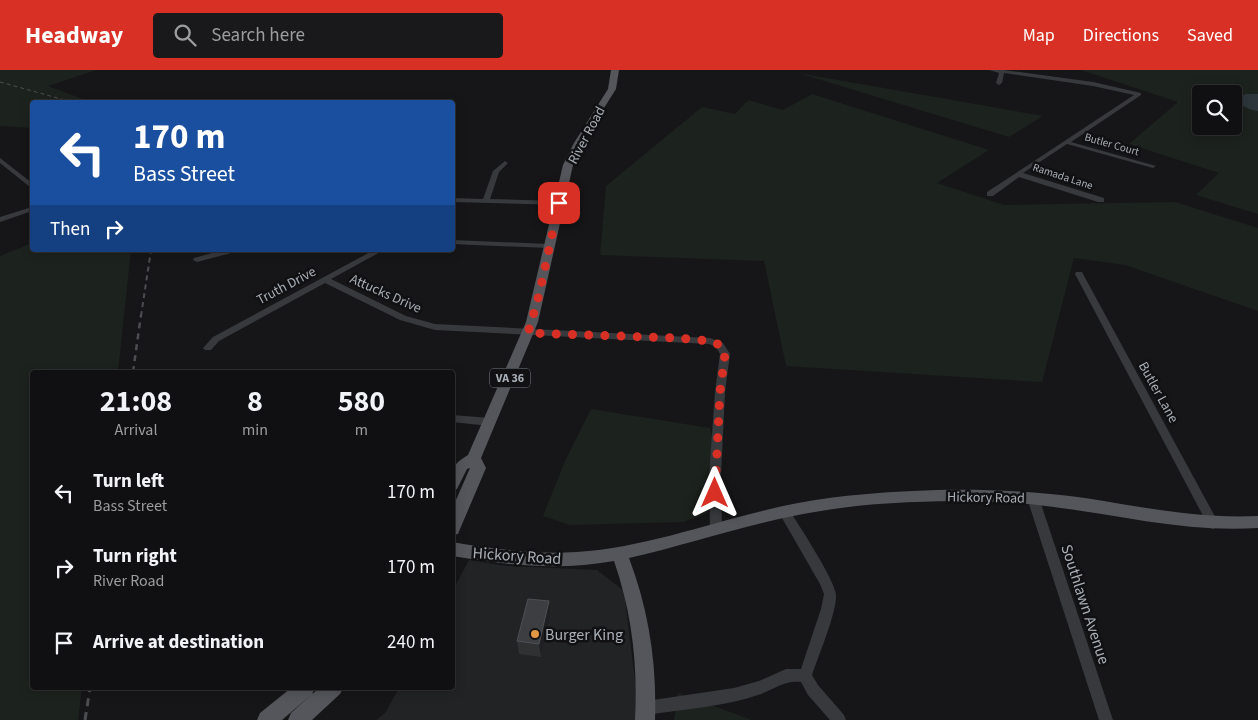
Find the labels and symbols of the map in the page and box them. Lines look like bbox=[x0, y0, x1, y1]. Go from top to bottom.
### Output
street label: River Road bbox=[563, 103, 610, 168]
street label: Butler Court bbox=[1083, 130, 1141, 160]
street label: Ramada Lane bbox=[1031, 160, 1095, 193]
pin bbox=[538, 182, 580, 224]
street label: Truth Drive bbox=[253, 262, 320, 310]
street label: Attucks Drive bbox=[347, 269, 425, 319]
street label: Butler Lane bbox=[1133, 358, 1183, 427]
road number: VA 36 bbox=[490, 368, 530, 388]
position arrow bbox=[688, 466, 740, 518]
street label: Hickory Road bbox=[947, 487, 1025, 509]
street label: Southlawn Avenue bbox=[1055, 541, 1115, 667]
street label: Hickory Road bbox=[472, 542, 562, 570]
place label: Burger King bbox=[545, 624, 623, 646]
marker: Burger King bbox=[529, 628, 541, 640]

